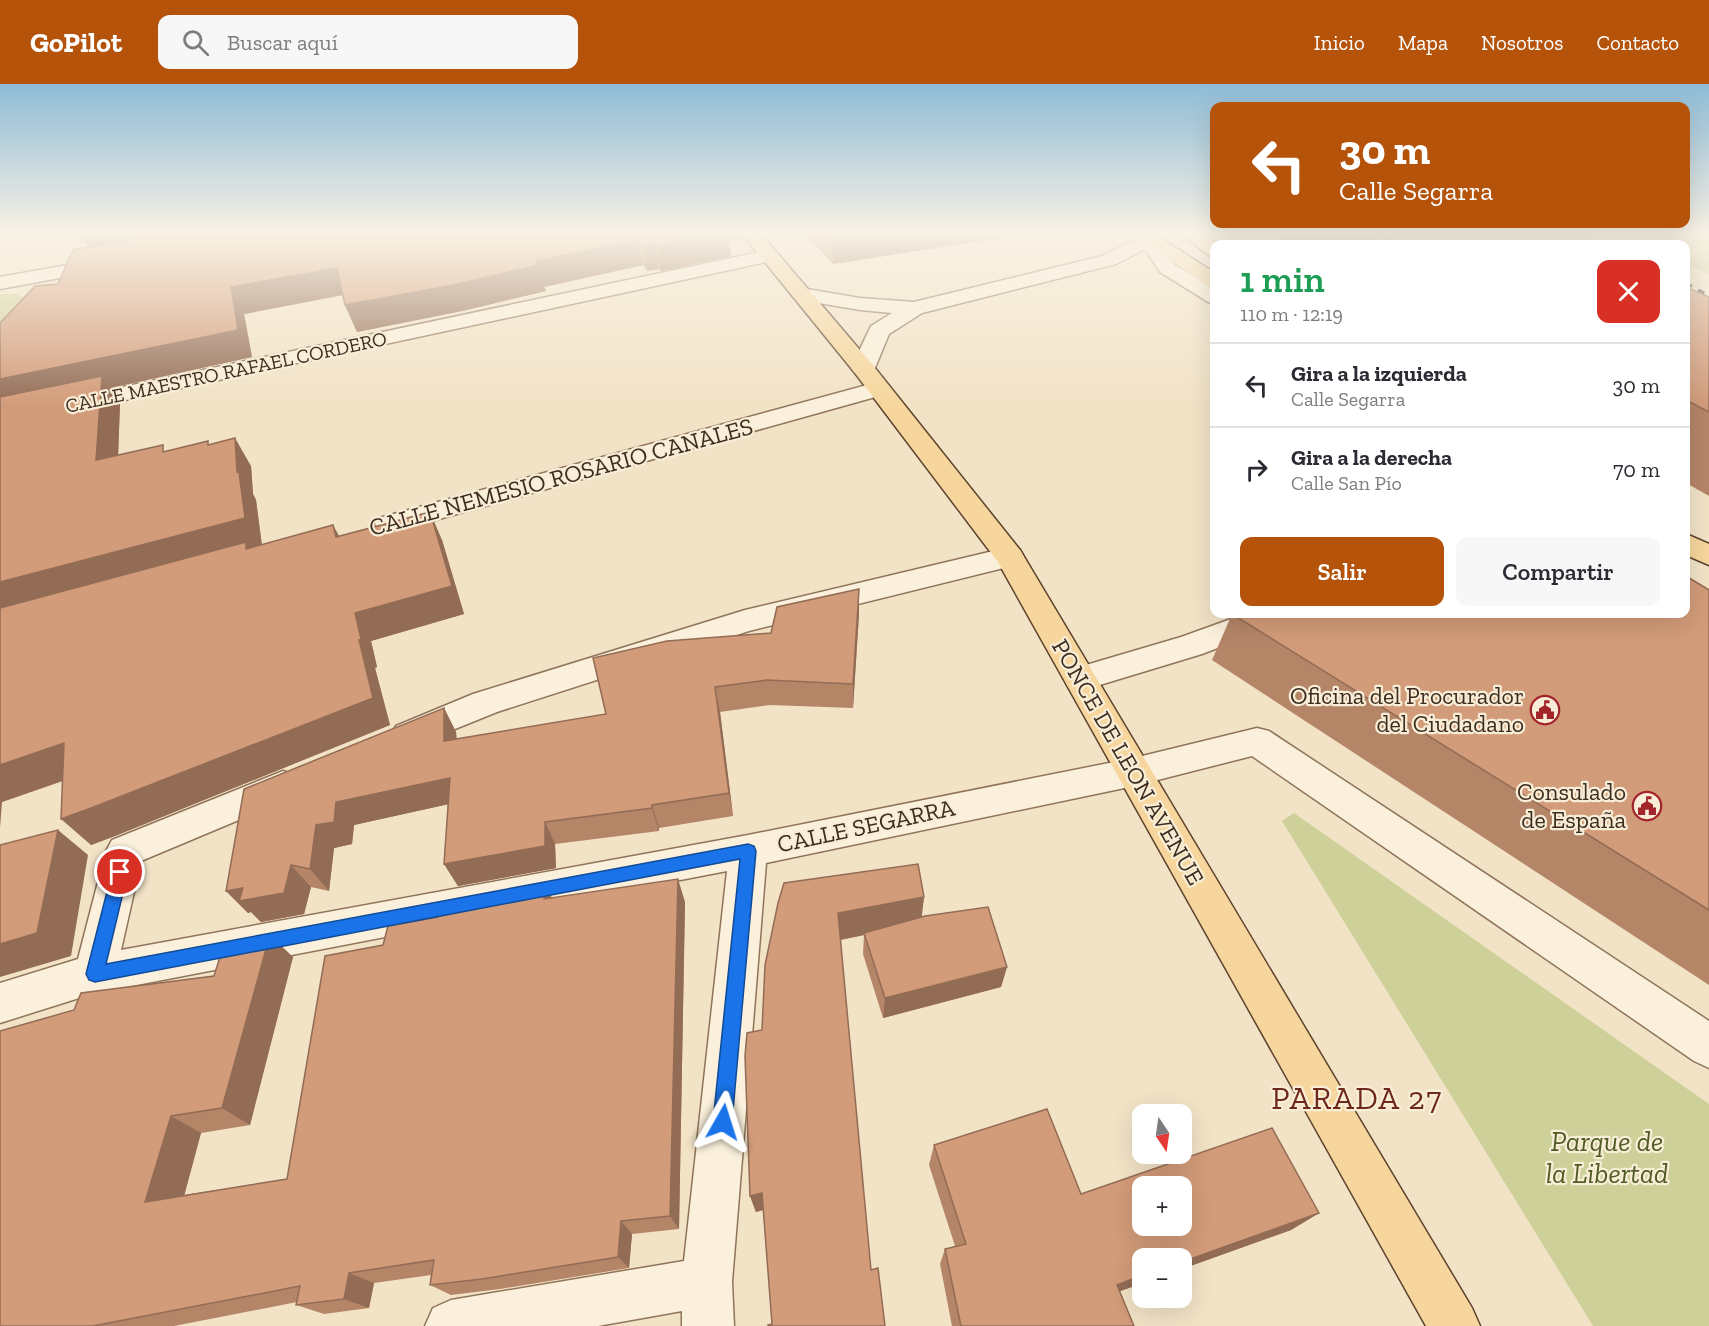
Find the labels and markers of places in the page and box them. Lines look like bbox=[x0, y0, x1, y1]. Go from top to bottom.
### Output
place label: Oficina del Procurador del Ciudadano bbox=[1290, 681, 1524, 738]
public building icon: Oficina del Procurador del Ciudadano bbox=[1529, 694, 1561, 726]
place label: Consulado de España bbox=[1517, 777, 1626, 834]
public building icon: Consulado de España bbox=[1631, 790, 1663, 822]
pin bbox=[94, 846, 145, 897]

